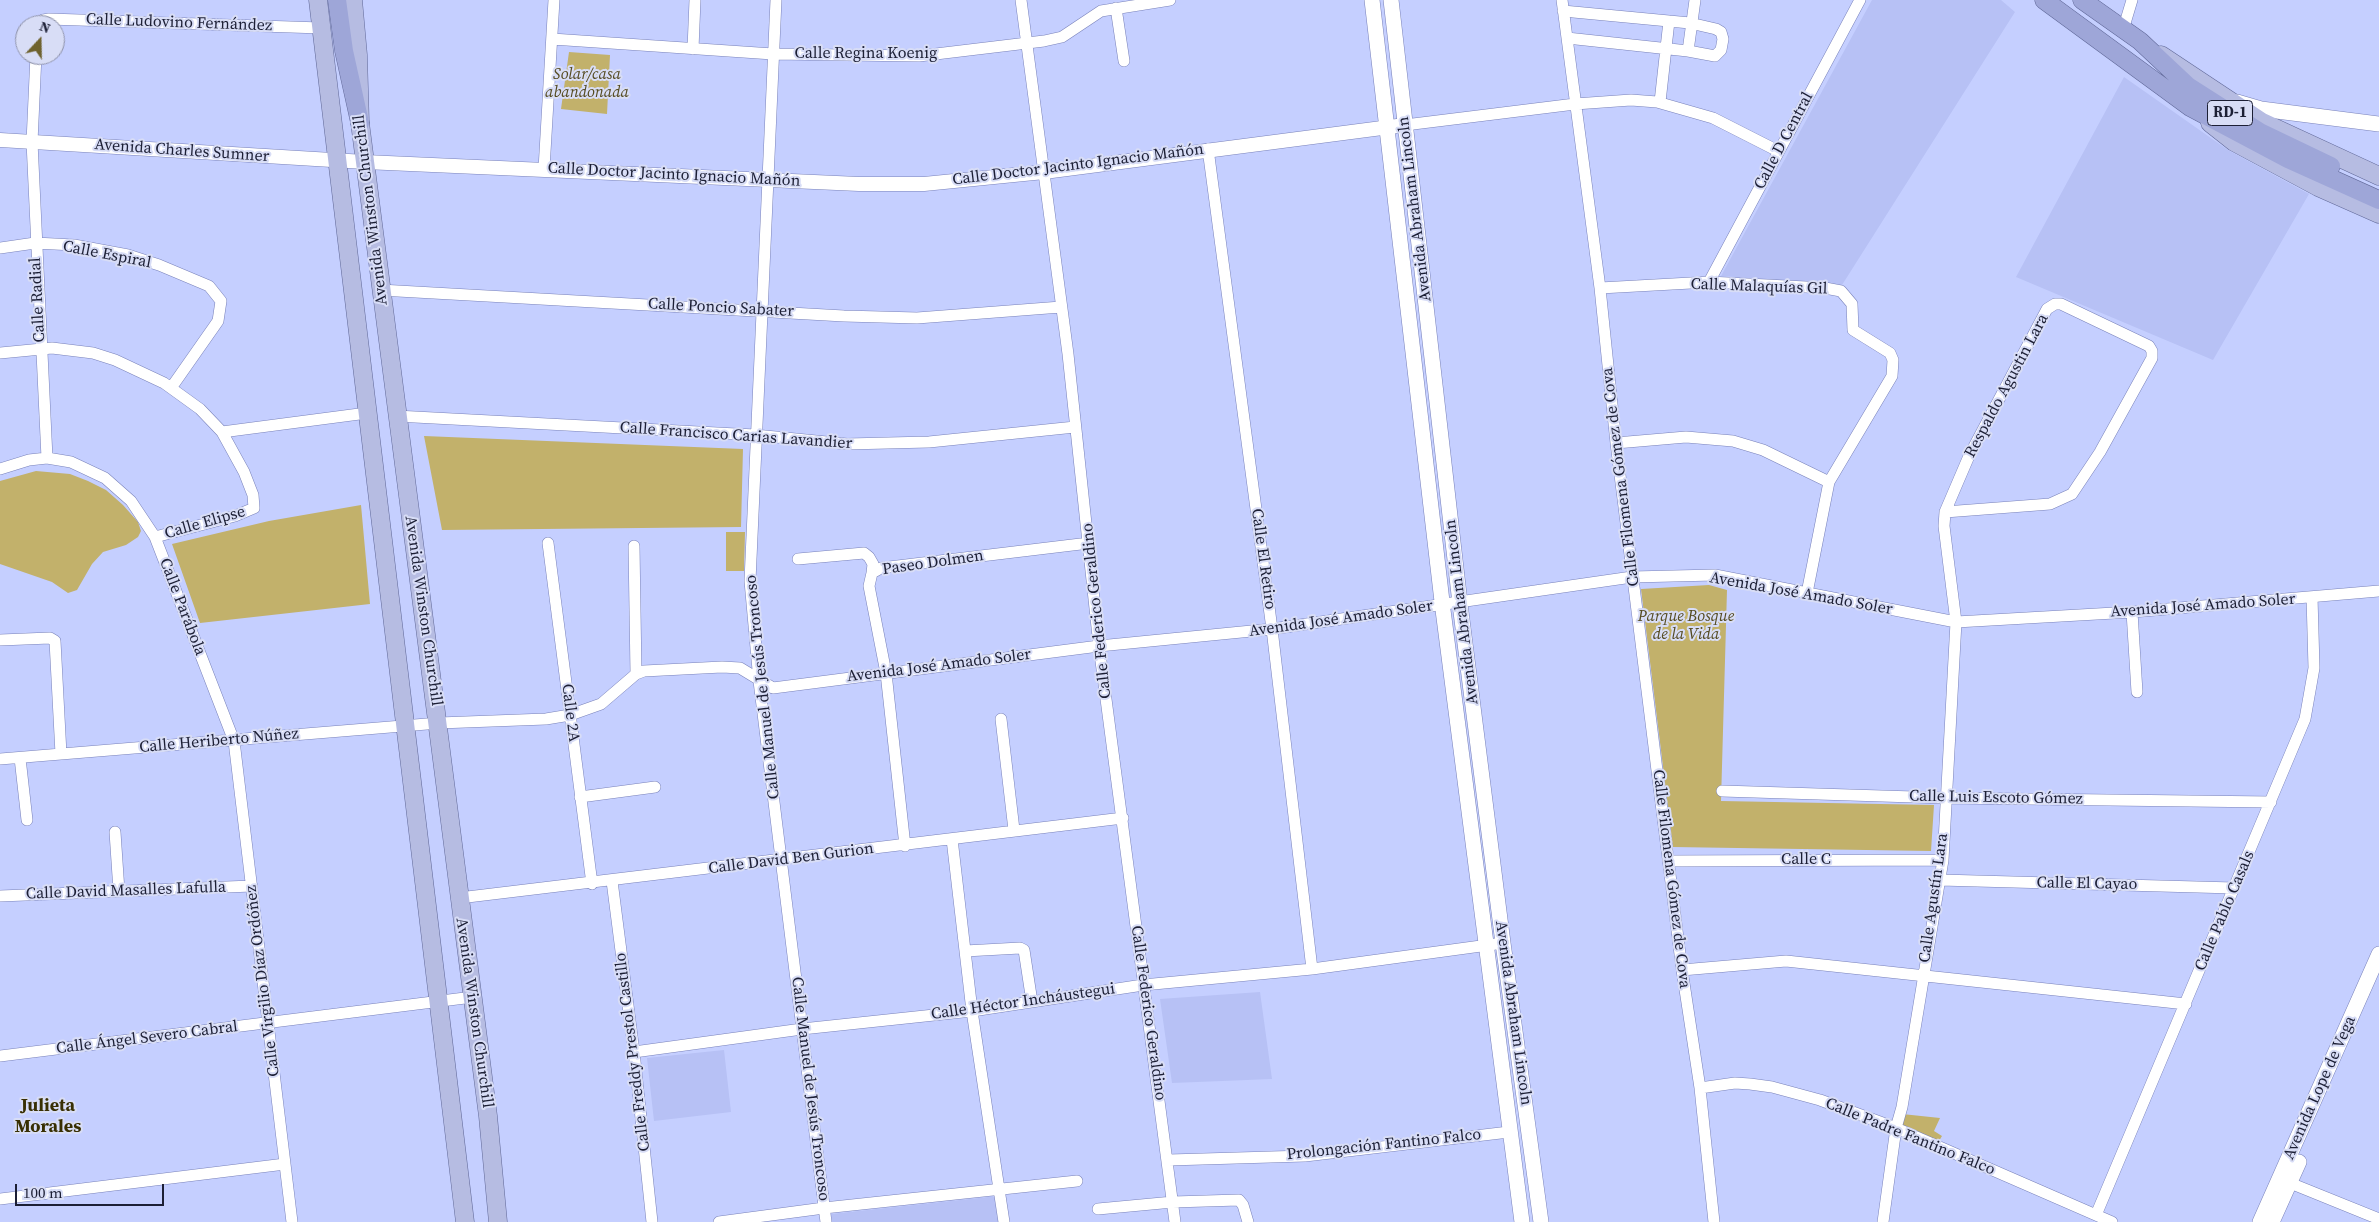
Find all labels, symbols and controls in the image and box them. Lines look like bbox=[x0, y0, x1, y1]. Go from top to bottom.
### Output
street label: Calle Ludovino Fernández bbox=[86, 10, 272, 36]
north arrow bbox=[15, 15, 65, 65]
text: N bbox=[37, 16, 53, 38]
street label: Calle Regina Koenig bbox=[795, 44, 937, 64]
park label: Solar/casa abandonada bbox=[545, 65, 629, 103]
street label: Calle D Central bbox=[1750, 89, 1818, 193]
road number: RD-1 bbox=[2208, 100, 2252, 126]
street label: Avenida Winston Churchill bbox=[350, 114, 392, 306]
street label: Avenida Abraham Lincoln bbox=[1394, 115, 1436, 303]
street label: Avenida Charles Sumner bbox=[94, 135, 270, 167]
street label: Calle Doctor Jacinto Ignacio Mañón bbox=[951, 140, 1205, 190]
street label: Calle Doctor Jacinto Ignacio Mañón bbox=[547, 159, 801, 191]
street label: Calle Espiral bbox=[61, 237, 153, 273]
street label: Calle Radial bbox=[26, 257, 50, 343]
street label: Calle Malaquías Gil bbox=[1690, 275, 1828, 299]
street label: Calle Poncio Sabater bbox=[648, 295, 794, 321]
street label: Respaldo Agustin Lara bbox=[1961, 311, 2053, 461]
street label: Calle Filomena Gómez de Cova bbox=[1598, 366, 1644, 588]
street label: Calle Francisco Carias Lavandier bbox=[619, 418, 853, 454]
street label: Calle Elipse bbox=[162, 502, 248, 544]
street label: Calle El Retiro bbox=[1246, 507, 1280, 611]
street label: Avenida Winston Churchill bbox=[400, 515, 446, 707]
street label: Avenida Abraham Lincoln bbox=[1441, 518, 1483, 706]
street label: Calle Federico Geraldino bbox=[1078, 522, 1116, 700]
street label: Paseo Dolmen bbox=[881, 546, 985, 580]
street label: Calle Parábola bbox=[155, 556, 209, 658]
street label: Avenida José Amado Soler bbox=[1708, 568, 1894, 620]
street label: Calle Manuel de Jesús Troncoso bbox=[742, 574, 784, 800]
street label: Avenida José Amado Soler bbox=[2110, 590, 2296, 622]
street label: Avenida José Amado Soler bbox=[1248, 597, 1434, 641]
park label: Parque Bosque de la Vida bbox=[1638, 607, 1734, 645]
street label: Avenida José Amado Soler bbox=[846, 645, 1032, 687]
street label: Calle 2A bbox=[557, 683, 583, 743]
street label: Calle Heriberto Núñez bbox=[139, 724, 299, 758]
street label: Calle Filomena Gómez de Cova bbox=[1648, 768, 1694, 990]
street label: Calle Luis Escoto Gómez bbox=[1909, 787, 2083, 809]
street label: Calle Agustín Lara bbox=[1915, 832, 1953, 964]
street label: Calle David Ben Gurion bbox=[707, 839, 875, 879]
street label: Calle Pablo Casals bbox=[2191, 848, 2259, 974]
street label: Calle C bbox=[1781, 850, 1831, 870]
street label: Calle El Cayao bbox=[2036, 874, 2138, 894]
street label: Calle David Masalles Lafulla bbox=[26, 878, 226, 904]
street label: Calle Virgilio Díaz Ordóñez bbox=[242, 884, 284, 1078]
street label: Avenida Winston Churchill bbox=[451, 917, 497, 1109]
street label: Avenida Abraham Lincoln bbox=[1491, 919, 1535, 1107]
street label: Calle Federico Geraldino bbox=[1126, 924, 1170, 1102]
street label: Calle Freddy Prestol Castillo bbox=[611, 952, 655, 1152]
street label: Calle Manuel de Jesús Troncoso bbox=[787, 976, 833, 1202]
street label: Calle Héctor Incháustegui bbox=[930, 980, 1116, 1024]
street label: Avenida Lope de Vega bbox=[2280, 1013, 2360, 1163]
street label: Calle Ángel Severo Cabral bbox=[55, 1017, 239, 1059]
street label: Calle Padre Fantino Falco bbox=[1822, 1094, 1998, 1180]
district label: Julieta Morales bbox=[15, 1095, 81, 1138]
street label: Prolongación Fantino Falco bbox=[1286, 1125, 1482, 1165]
scale bar bbox=[18, 1174, 166, 1206]
text: 100 m bbox=[23, 1182, 63, 1203]

